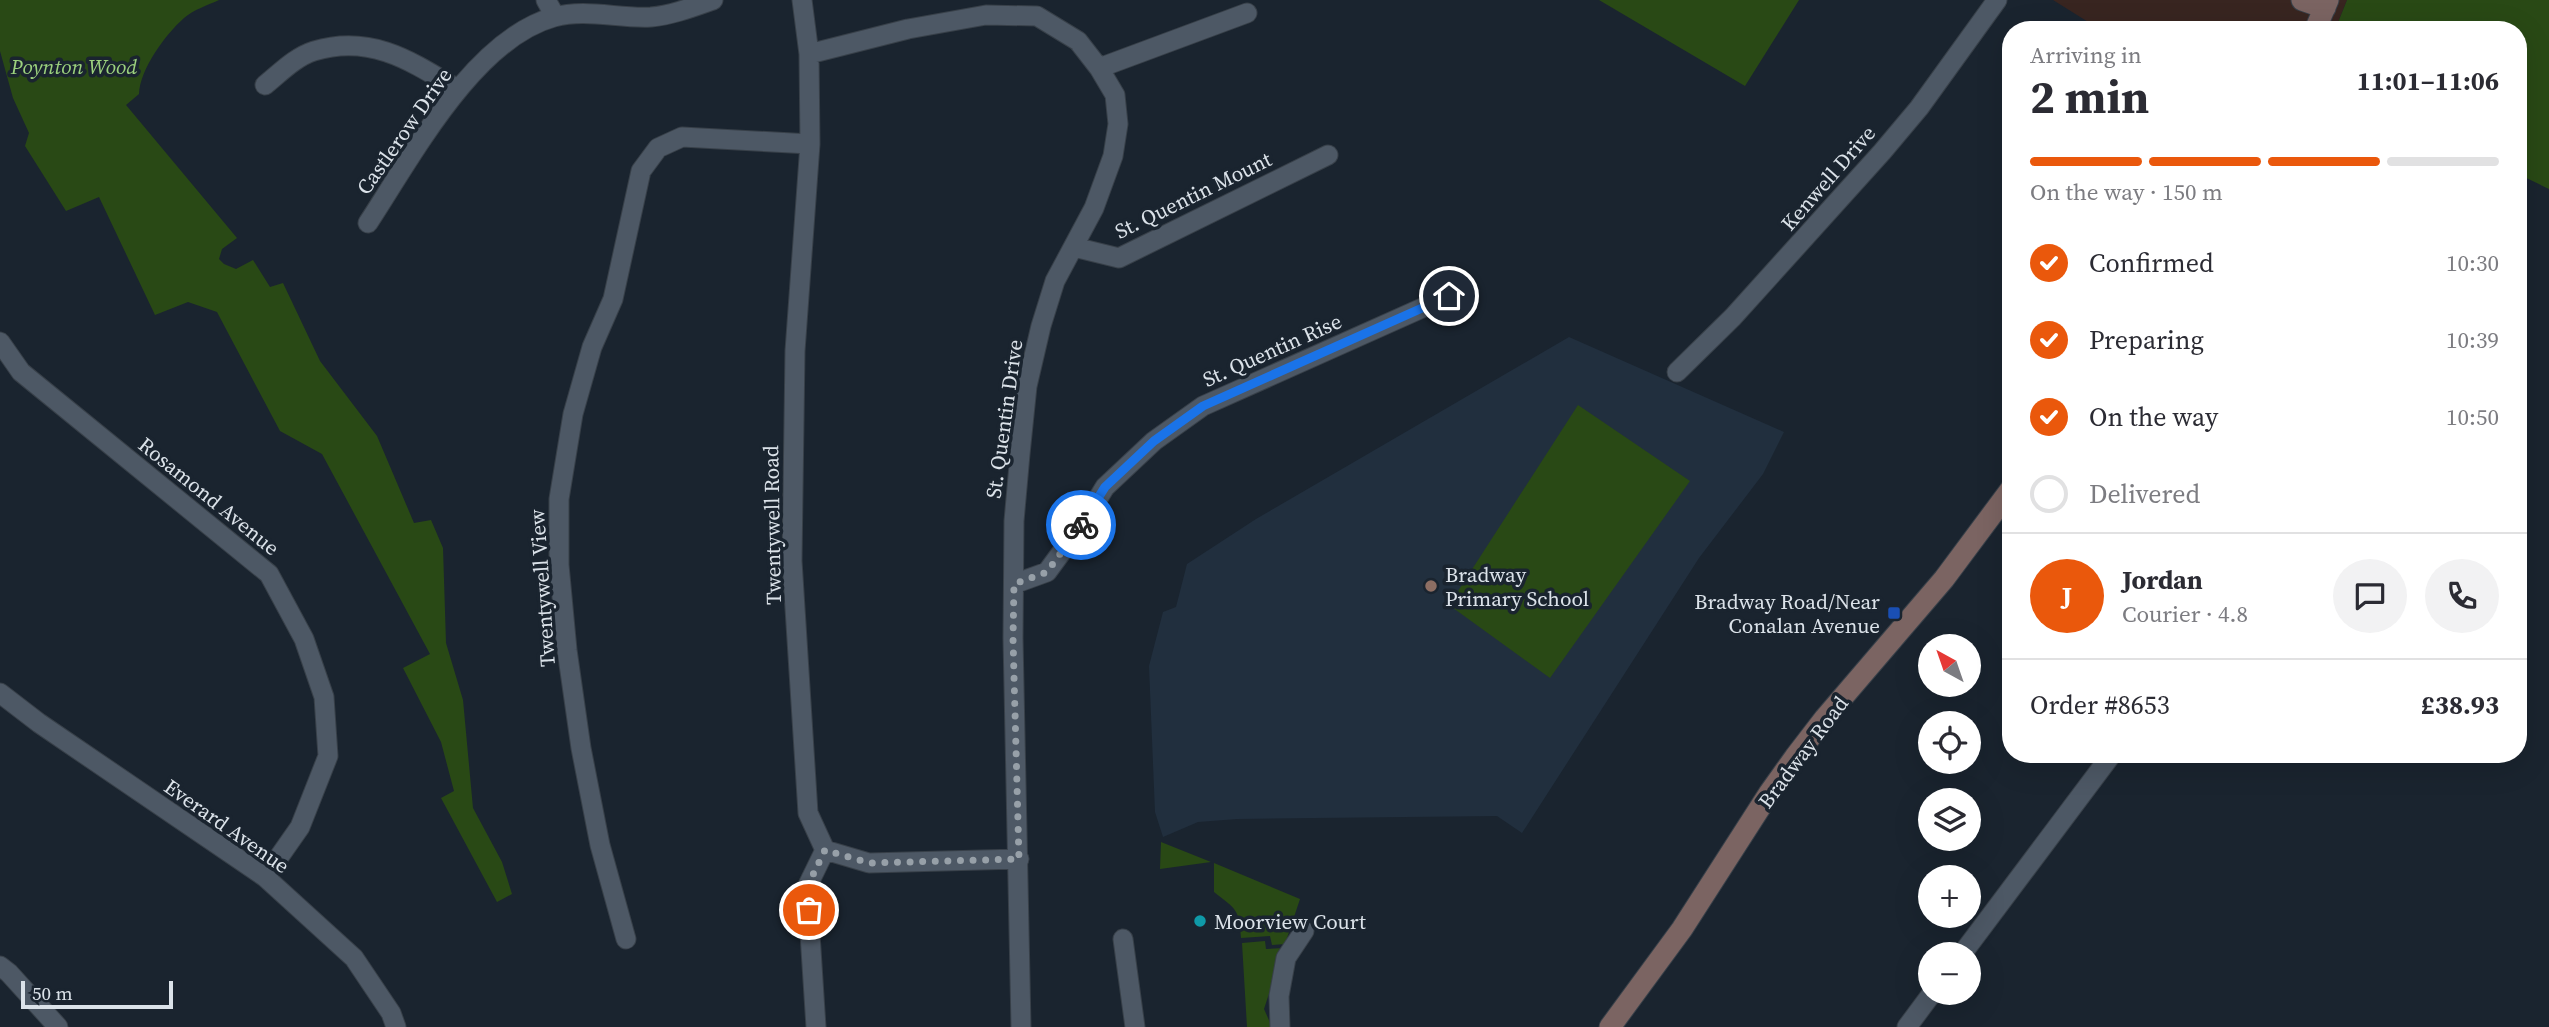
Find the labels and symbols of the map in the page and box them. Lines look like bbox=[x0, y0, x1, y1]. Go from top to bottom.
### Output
park label: Poynton Wood bbox=[10, 52, 137, 81]
street label: Castlerow Drive bbox=[349, 62, 459, 200]
street label: Kenwell Drive bbox=[1774, 119, 1882, 237]
street label: St. Quentin Mount bbox=[1110, 144, 1276, 246]
pin bbox=[1419, 266, 1479, 326]
street label: St. Quentin Rise bbox=[1198, 306, 1346, 394]
street label: St. Quentin Drive bbox=[978, 338, 1030, 500]
street label: Rosamond Avenue bbox=[132, 430, 286, 562]
street label: Twentywell Road bbox=[756, 445, 788, 605]
courier bbox=[1046, 490, 1116, 560]
street label: Twentywell View bbox=[522, 508, 562, 668]
place label: Bradway Primary School bbox=[1445, 560, 1589, 613]
marker: Bradway Primary School bbox=[1423, 578, 1439, 594]
place label: Bradway Road/Near Conalan Avenue bbox=[1694, 587, 1880, 640]
marker: Bradway Road/Near Conalan Avenue bbox=[1886, 605, 1902, 621]
north arrow bbox=[1918, 634, 1981, 696]
street label: Bradway Road bbox=[1751, 690, 1855, 814]
street label: Everard Avenue bbox=[159, 772, 295, 880]
pin bbox=[779, 880, 839, 940]
place label: Moorview Court bbox=[1214, 907, 1366, 936]
marker: Moorview Court bbox=[1192, 913, 1208, 929]
scale bar bbox=[21, 978, 173, 1010]

